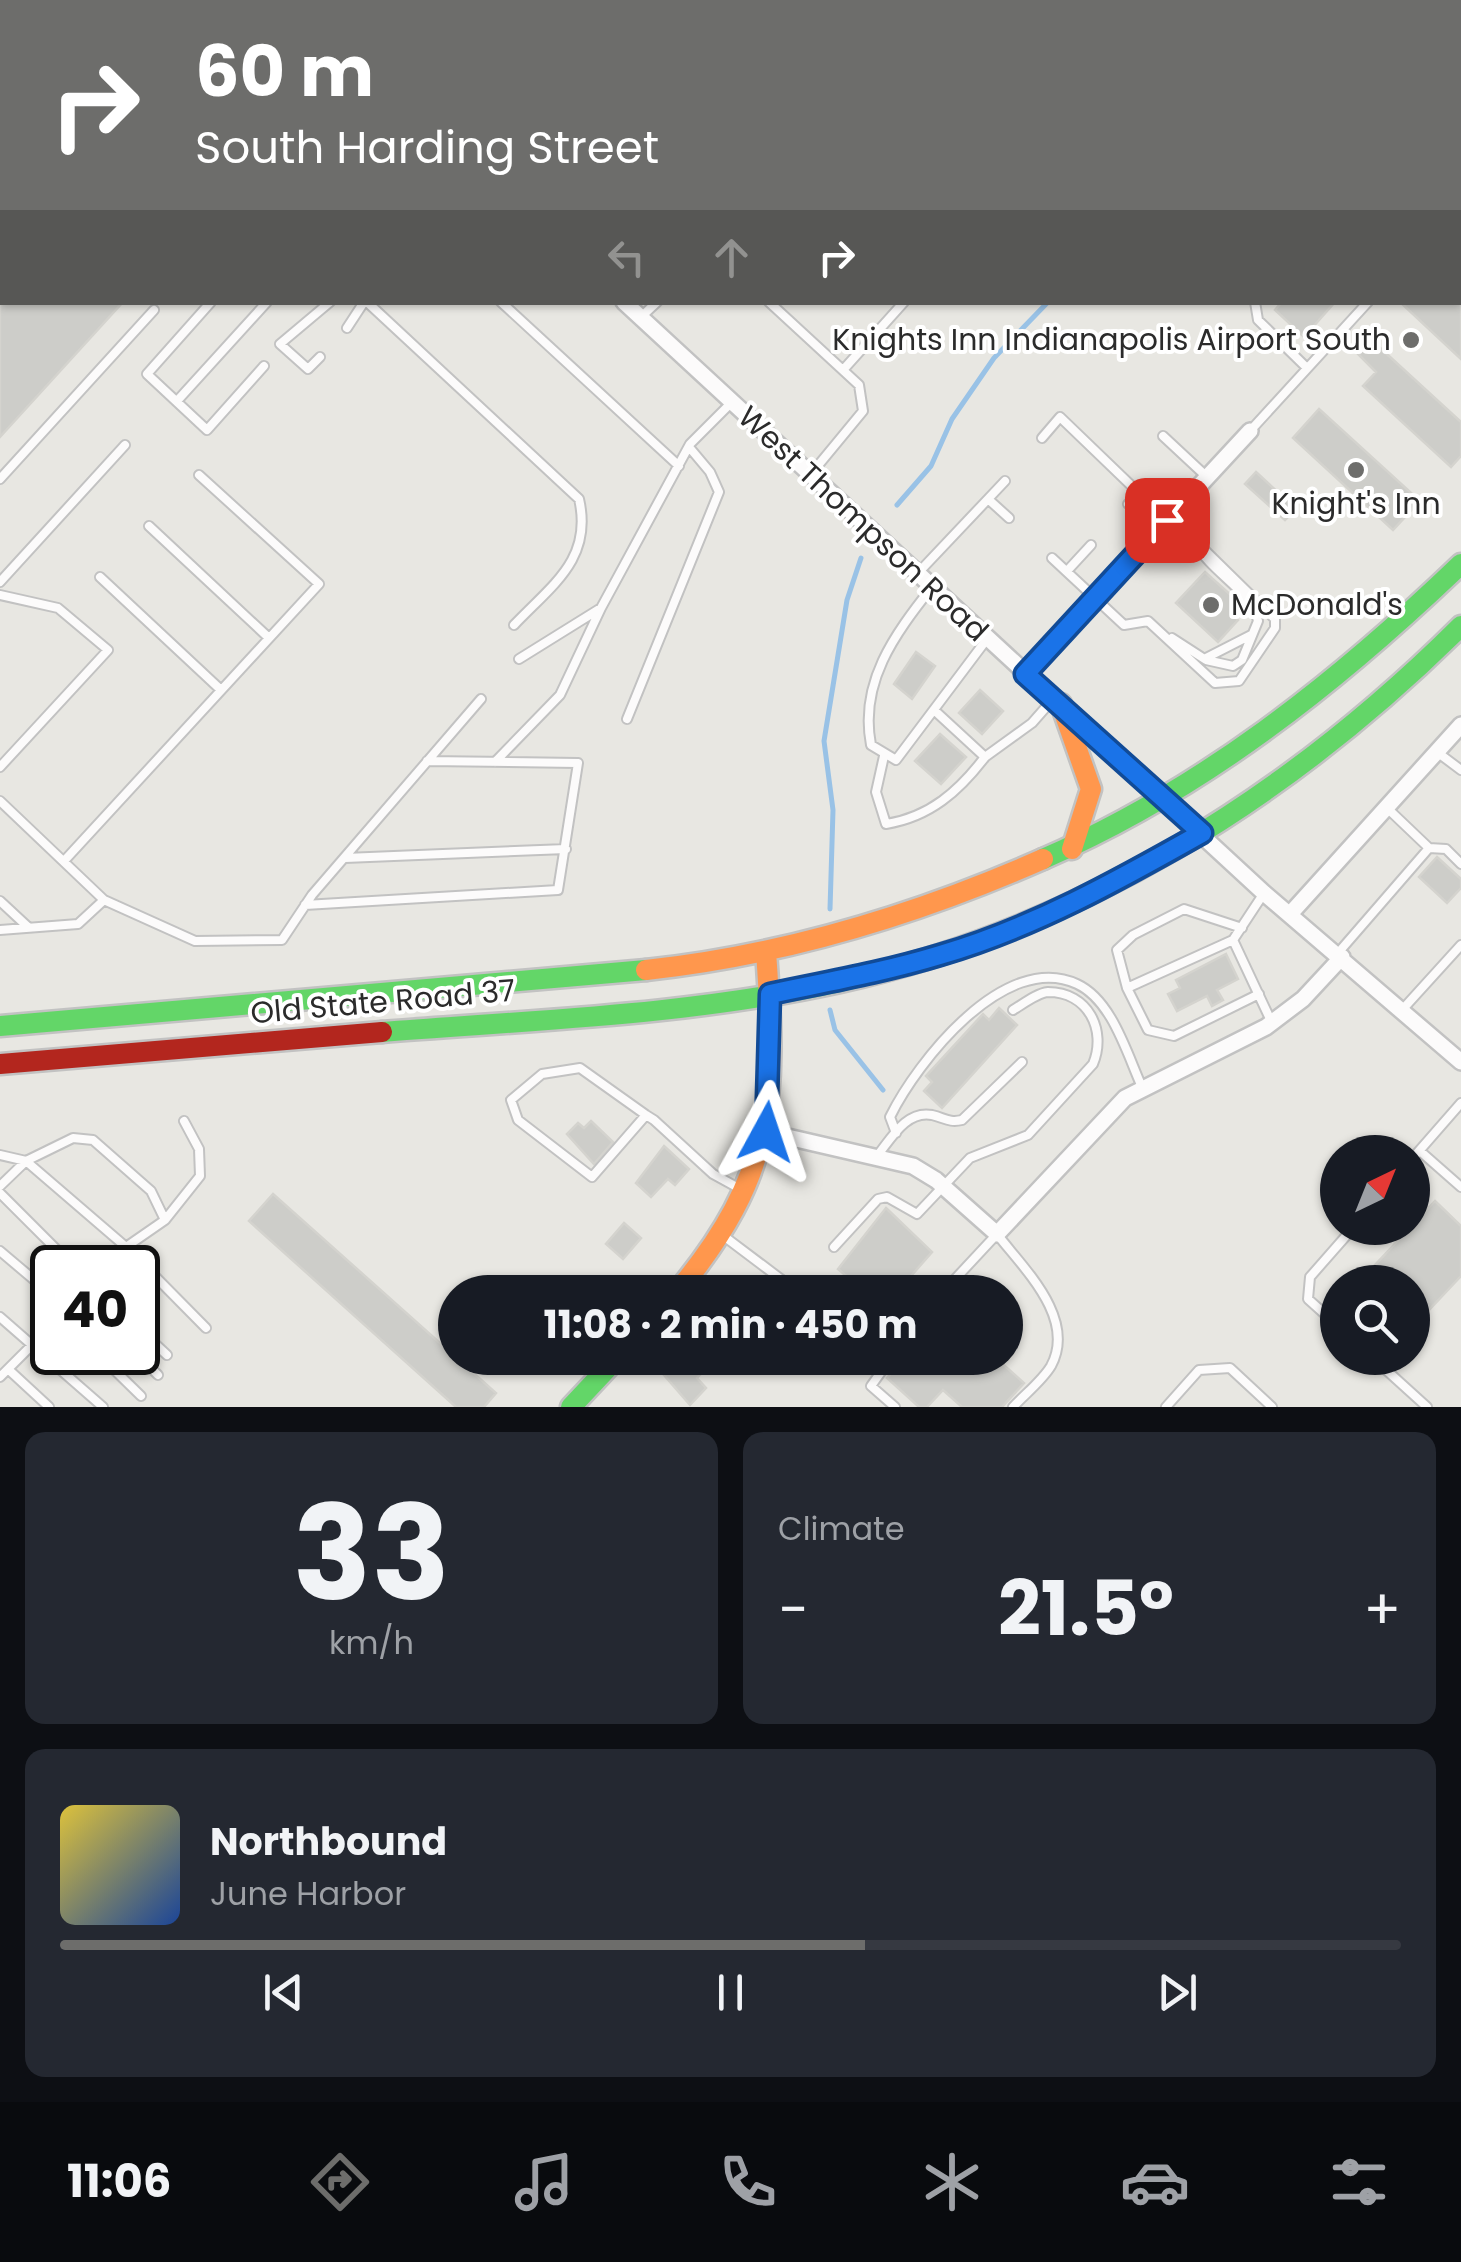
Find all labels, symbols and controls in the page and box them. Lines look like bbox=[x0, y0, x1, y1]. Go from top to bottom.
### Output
text: 60 m bbox=[195, 22, 374, 121]
icon: right bbox=[30, 40, 160, 170]
text: South Harding Street bbox=[195, 116, 659, 179]
icon: left bbox=[599, 230, 654, 285]
icon: ahead bbox=[704, 230, 759, 285]
icon: right bbox=[809, 230, 864, 285]
place label: Knights Inn Indianapolis Airport South bbox=[832, 318, 1391, 361]
marker: Knights Inn Indianapolis Airport South bbox=[1400, 329, 1422, 351]
street label: West Thompson Road bbox=[729, 396, 998, 651]
marker: Knight's Inn bbox=[1345, 459, 1367, 481]
pin bbox=[1125, 478, 1210, 563]
place label: Knight's Inn bbox=[1271, 482, 1441, 525]
icon: arrive bbox=[1140, 493, 1195, 548]
place label: McDonald's bbox=[1231, 583, 1403, 626]
marker: McDonald's bbox=[1200, 594, 1222, 616]
street label: Old State Road 37 bbox=[249, 969, 517, 1034]
position arrow bbox=[714, 1080, 818, 1184]
north arrow bbox=[1320, 1135, 1430, 1245]
map controls bbox=[1320, 1135, 1430, 1375]
speed limit sign: 40 bbox=[30, 1245, 160, 1375]
button: search bbox=[1320, 1265, 1430, 1375]
text: 11:08 · 2 min · 450 m bbox=[543, 1298, 918, 1351]
text: 33 bbox=[293, 1462, 450, 1645]
text: Climate bbox=[778, 1506, 905, 1551]
text: 21.5° bbox=[998, 1556, 1174, 1661]
text: − bbox=[778, 1571, 808, 1648]
text: + bbox=[1363, 1571, 1401, 1648]
text: km/h bbox=[329, 1620, 414, 1665]
text: Northbound bbox=[210, 1815, 447, 1868]
text: June Harbor bbox=[210, 1871, 406, 1916]
icon: previous bbox=[256, 1965, 311, 2020]
icon: pause bbox=[703, 1965, 758, 2020]
icon: next bbox=[1150, 1965, 1205, 2020]
icon: directions bbox=[305, 2147, 375, 2217]
icon: music bbox=[509, 2147, 579, 2217]
icon: phone bbox=[713, 2147, 783, 2217]
icon: climate bbox=[917, 2147, 987, 2217]
icon: car bbox=[1120, 2147, 1190, 2217]
icon: filters bbox=[1324, 2147, 1394, 2217]
text: 11:06 bbox=[67, 2150, 172, 2213]

